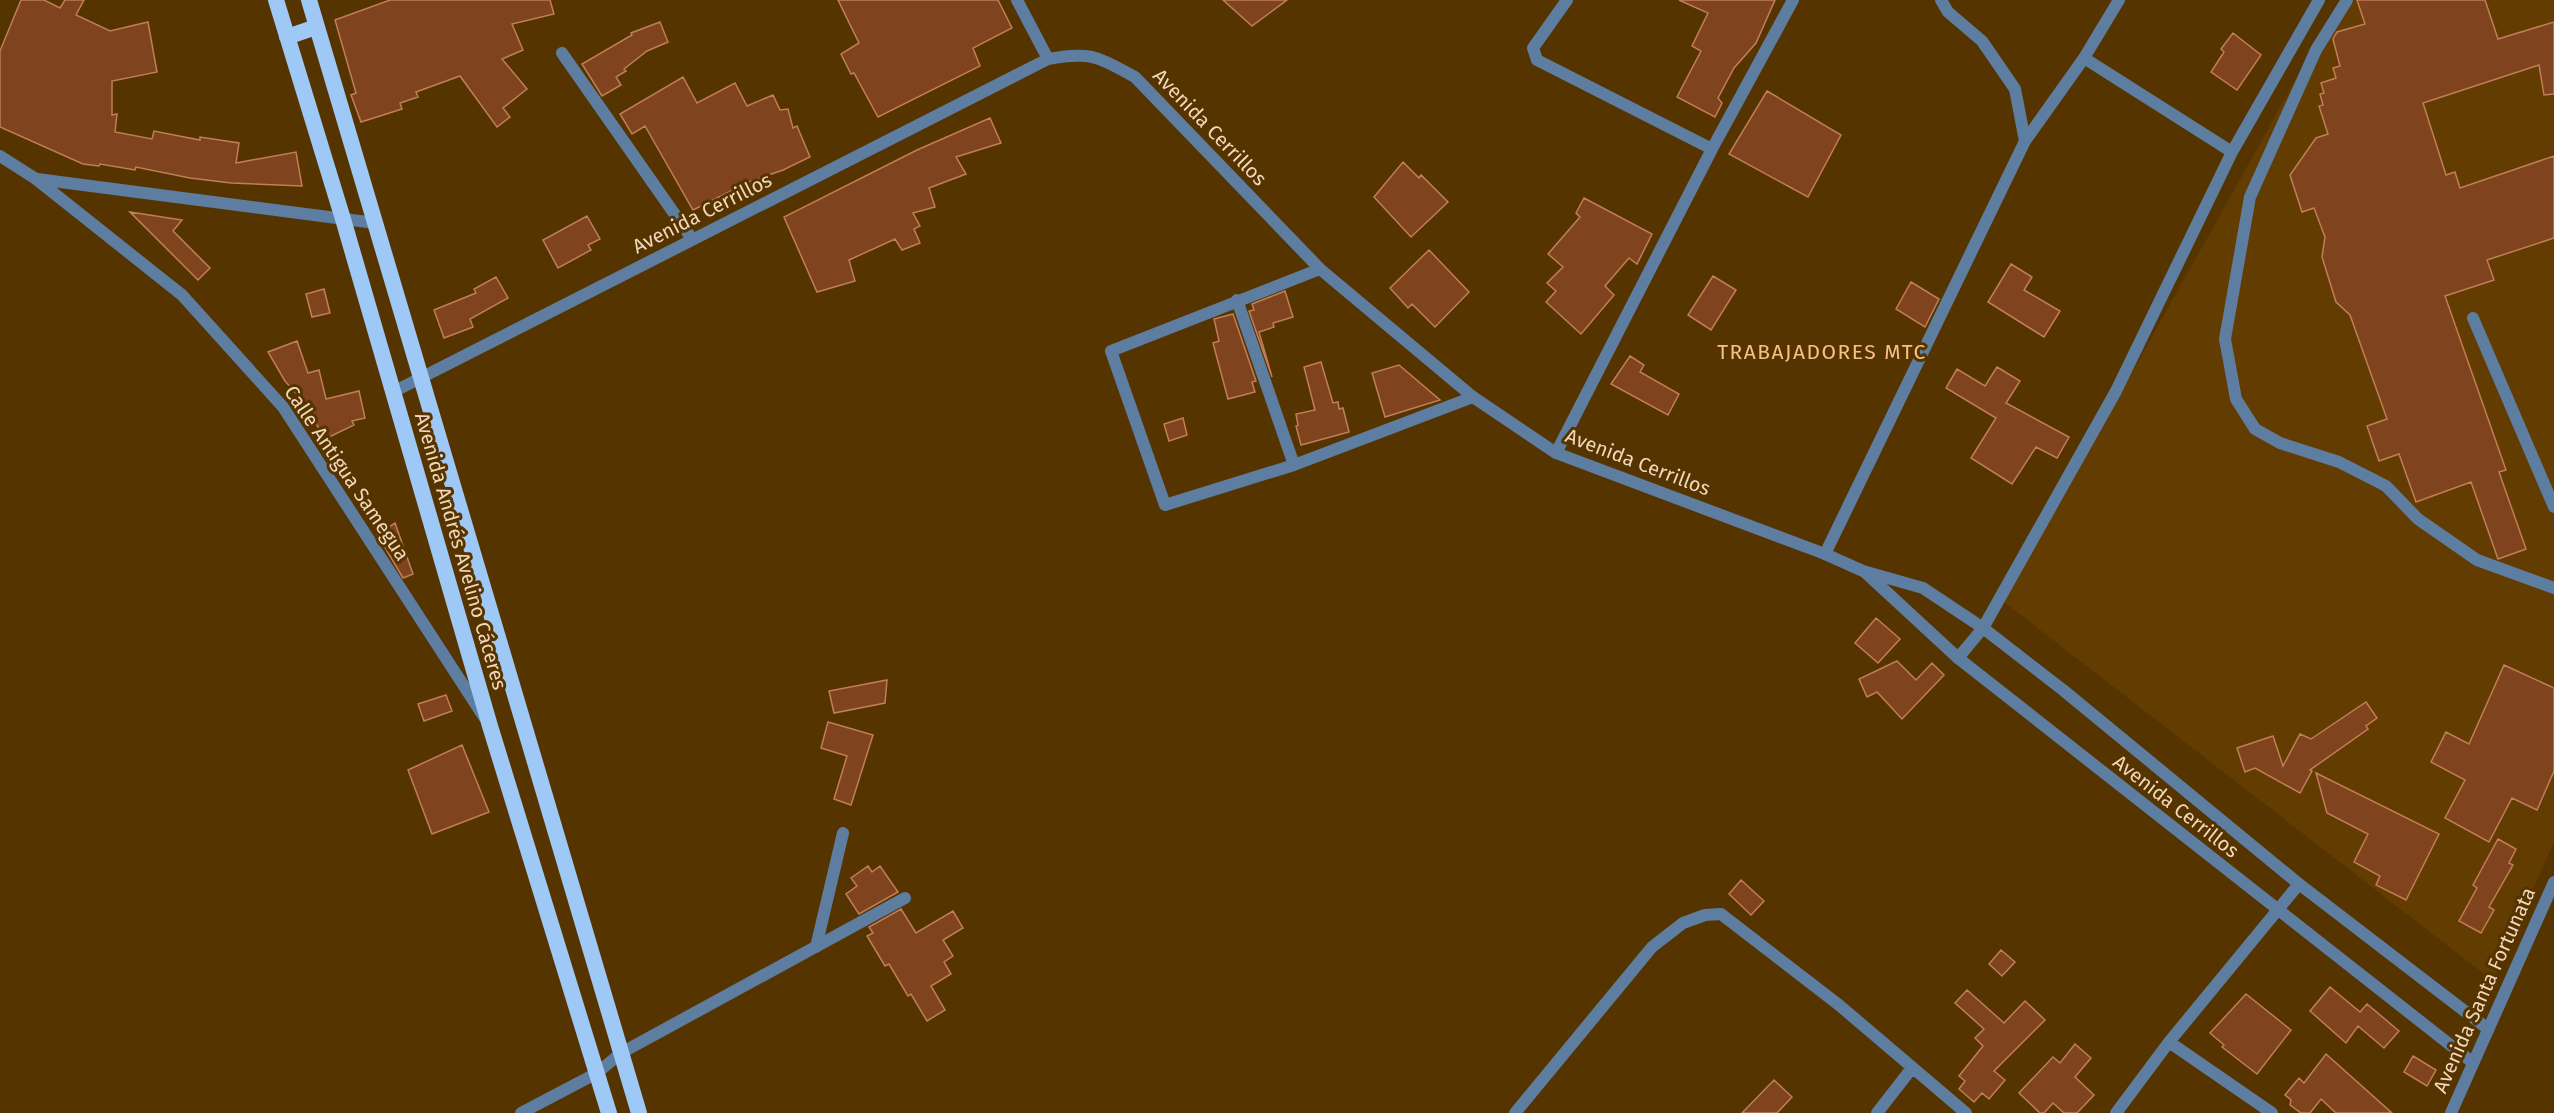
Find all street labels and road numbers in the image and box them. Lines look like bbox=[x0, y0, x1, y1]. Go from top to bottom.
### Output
street label: Avenida Cerrillos bbox=[1148, 64, 1272, 190]
street label: Avenida Cerrillos bbox=[628, 168, 776, 258]
street label: Calle Antigua Samegua bbox=[279, 381, 415, 565]
street label: Avenida Andrés Avelino Cáceres bbox=[410, 410, 512, 692]
street label: Avenida Cerrillos bbox=[1562, 423, 1714, 501]
street label: Avenida Cerrillos bbox=[2108, 749, 2244, 863]
street label: Avenida Santa Fortunata bbox=[2428, 884, 2540, 1096]

